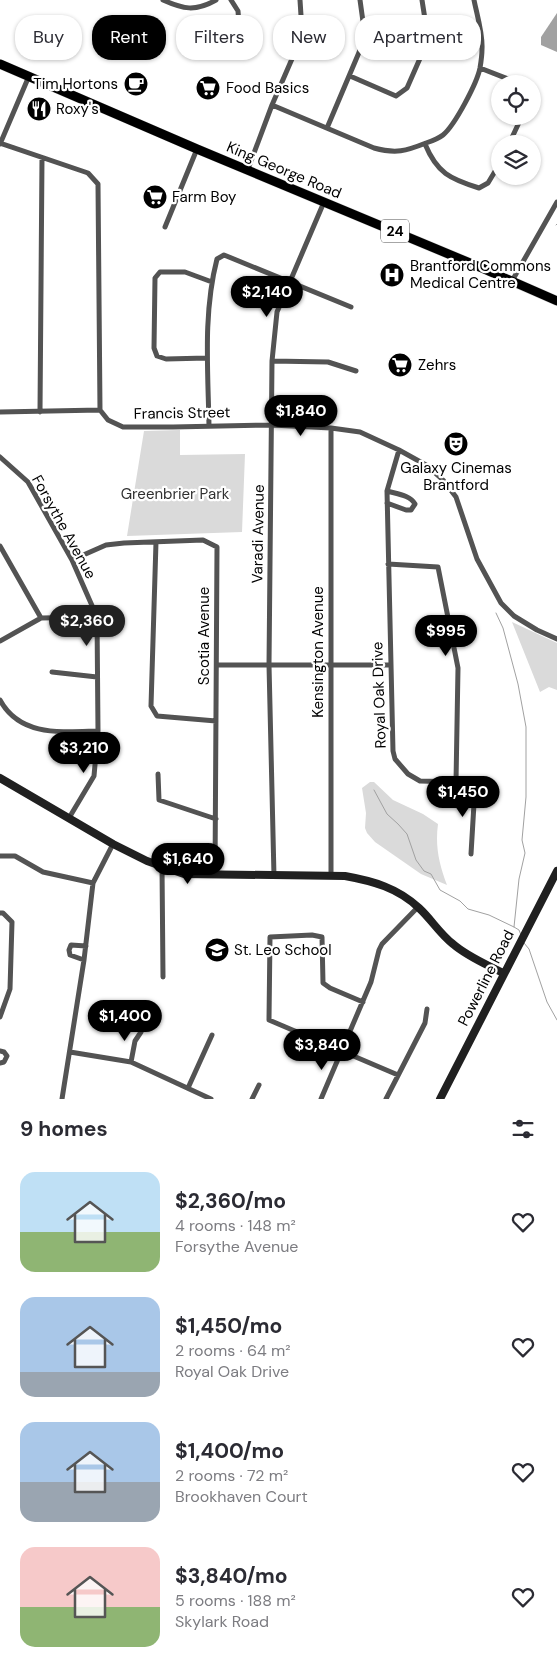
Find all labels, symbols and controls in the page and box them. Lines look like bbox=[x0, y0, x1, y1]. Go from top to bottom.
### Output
chip: Buy bbox=[15, 15, 82, 60]
chip: Rent bbox=[92, 15, 166, 60]
chip: Filters bbox=[176, 15, 263, 60]
chip: New bbox=[273, 15, 345, 60]
chip: Apartment bbox=[355, 15, 481, 60]
cafe icon: Tim Hortons bbox=[123, 71, 149, 97]
place label: Tim Hortons bbox=[33, 74, 118, 94]
supermarket icon: Food Basics bbox=[195, 75, 221, 101]
map controls bbox=[491, 75, 541, 185]
button: locate bbox=[491, 75, 541, 125]
place label: Food Basics bbox=[226, 78, 309, 98]
restaurant icon: Roxy's bbox=[26, 96, 52, 122]
place label: Roxy's bbox=[56, 99, 99, 119]
button: layers bbox=[491, 135, 541, 185]
street label: King George Road bbox=[223, 137, 345, 203]
supermarket icon: Farm Boy bbox=[142, 184, 168, 210]
place label: Farm Boy bbox=[172, 187, 237, 207]
road number: 24 bbox=[381, 220, 409, 242]
place label: Brantford Commons Medical Centre bbox=[410, 256, 551, 293]
hospital icon: Brantford Commons Medical Centre bbox=[379, 262, 405, 288]
pin: $2,140 bbox=[226, 276, 308, 318]
text: $2,140 bbox=[242, 281, 292, 302]
supermarket icon: Zehrs bbox=[387, 352, 413, 378]
place label: Zehrs bbox=[418, 355, 456, 375]
pin: $1,840 bbox=[260, 394, 342, 437]
text: $1,840 bbox=[275, 400, 327, 421]
street label: Francis Street bbox=[134, 402, 231, 424]
theatre icon: Galaxy Cinemas Brantford bbox=[443, 431, 469, 457]
place label: Galaxy Cinemas Brantford bbox=[400, 458, 512, 495]
street label: Forsythe Avenue bbox=[27, 472, 101, 582]
park label: Greenbrier Park bbox=[121, 484, 230, 504]
street label: Varadi Avenue bbox=[247, 484, 269, 584]
street label: Kensington Avenue bbox=[308, 586, 328, 718]
street label: Scotia Avenue bbox=[194, 587, 214, 685]
pin: $2,360 bbox=[46, 604, 128, 647]
text: $2,360 bbox=[60, 610, 114, 631]
pin: $995 bbox=[416, 614, 476, 657]
text: $995 bbox=[426, 620, 466, 641]
street label: Royal Oak Drive bbox=[367, 641, 391, 749]
pin: $3,210 bbox=[43, 732, 125, 774]
text: $3,210 bbox=[59, 737, 109, 758]
pin: $1,450 bbox=[422, 776, 504, 818]
text: $1,450 bbox=[437, 781, 489, 802]
pin: $1,640 bbox=[147, 842, 229, 885]
text: $1,640 bbox=[162, 848, 214, 869]
street label: Powerline Road bbox=[453, 927, 519, 1029]
school or university icon: St. Leo School bbox=[204, 937, 230, 963]
place label: St. Leo School bbox=[234, 940, 332, 960]
pin: $1,400 bbox=[84, 1000, 166, 1042]
text: $1,400 bbox=[99, 1005, 151, 1026]
pin: $3,840 bbox=[281, 1028, 363, 1071]
text: $3,840 bbox=[294, 1034, 350, 1055]
text: 9 homes bbox=[20, 1115, 108, 1143]
icon: filters bbox=[509, 1115, 537, 1143]
text: $2,360/mo bbox=[175, 1187, 286, 1215]
icon: home bbox=[60, 1192, 120, 1252]
icon: heart bbox=[509, 1208, 537, 1236]
text: 4 rooms · 148 m² bbox=[175, 1215, 296, 1236]
text: Forsythe Avenue bbox=[175, 1236, 298, 1257]
text: $1,450/mo bbox=[175, 1312, 282, 1340]
icon: home bbox=[60, 1317, 120, 1377]
icon: heart bbox=[509, 1333, 537, 1361]
text: 2 rooms · 64 m² bbox=[175, 1340, 291, 1361]
text: Royal Oak Drive bbox=[175, 1361, 289, 1382]
text: $1,400/mo bbox=[175, 1437, 284, 1465]
icon: home bbox=[60, 1442, 120, 1502]
icon: heart bbox=[509, 1458, 537, 1486]
text: 2 rooms · 72 m² bbox=[175, 1465, 288, 1486]
text: Brookhaven Court bbox=[175, 1486, 308, 1507]
text: $3,840/mo bbox=[175, 1562, 288, 1590]
icon: home bbox=[60, 1567, 120, 1627]
icon: heart bbox=[509, 1583, 537, 1611]
text: 5 rooms · 188 m² bbox=[175, 1590, 296, 1611]
text: Skylark Road bbox=[175, 1611, 269, 1632]

